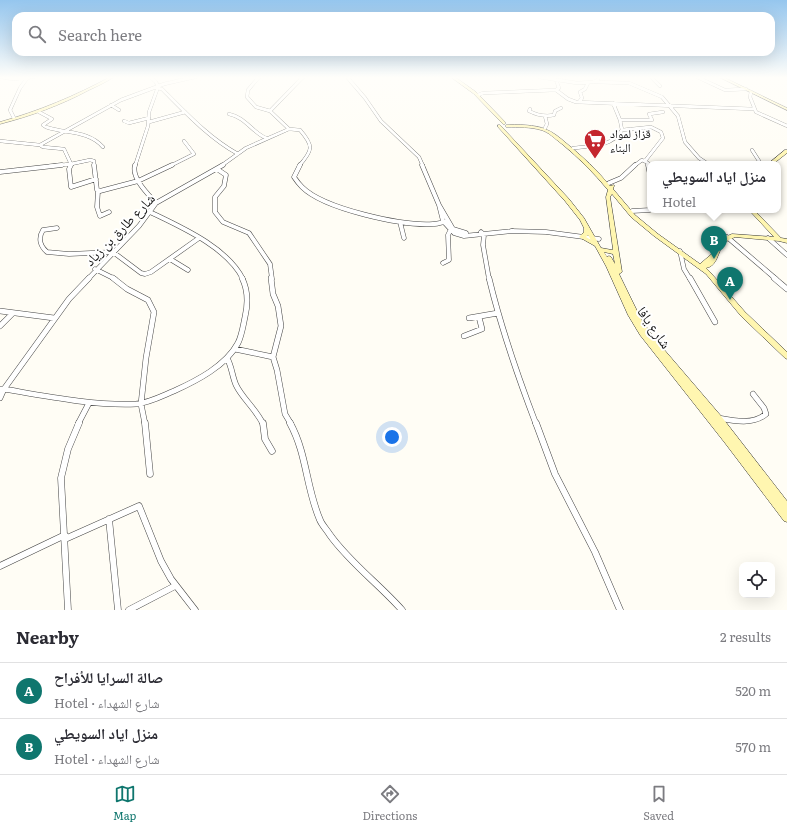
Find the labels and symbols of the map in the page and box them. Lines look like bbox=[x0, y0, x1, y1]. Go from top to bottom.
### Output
place label: قزاز لمواد البناء bbox=[610, 124, 651, 156]
supermarket icon: قزاز لمواد البناء bbox=[582, 127, 608, 160]
street label: شارع طارق بن زياد bbox=[79, 188, 160, 270]
pin: B bbox=[701, 226, 727, 259]
pin: A bbox=[717, 267, 743, 300]
street label: شارع يافا bbox=[632, 302, 677, 353]
your location bbox=[382, 427, 402, 447]

